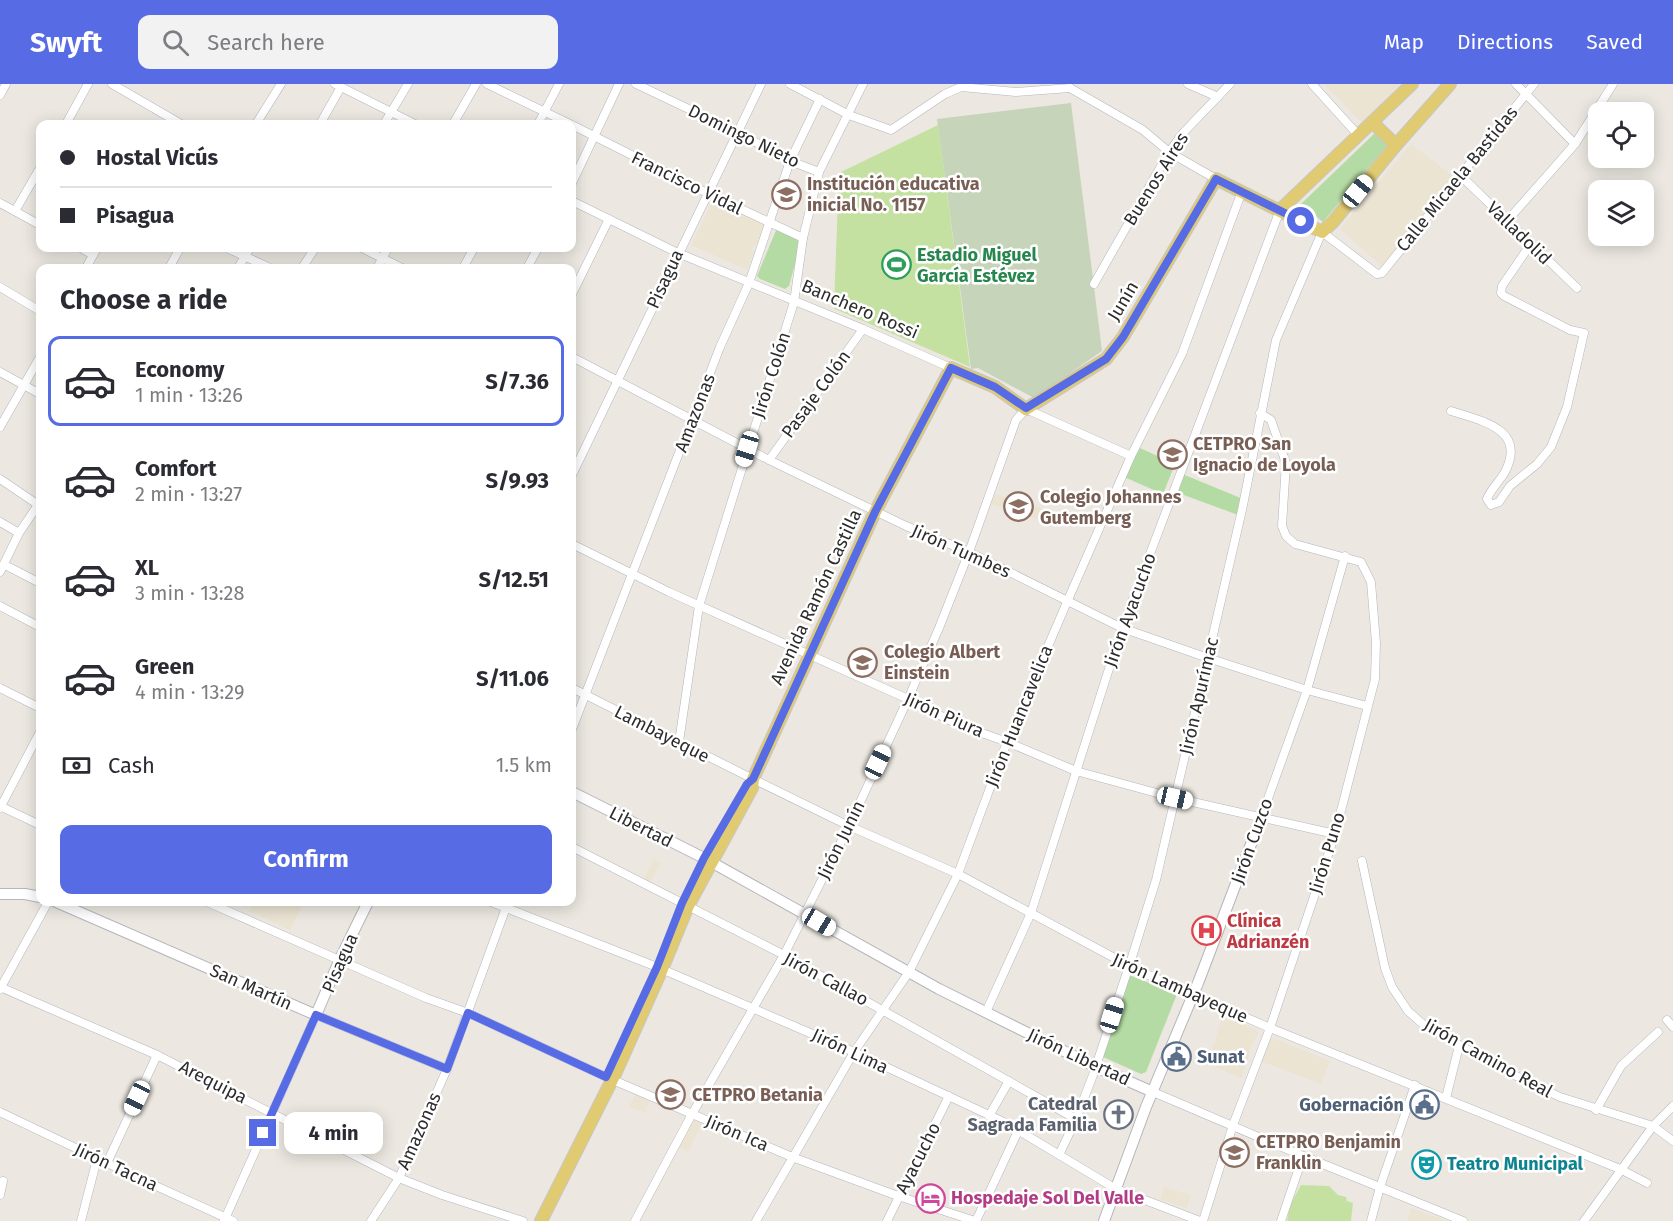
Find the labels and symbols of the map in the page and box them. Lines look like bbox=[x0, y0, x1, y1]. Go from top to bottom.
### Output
street label: Domingo Nieto bbox=[685, 99, 803, 173]
street label: Calle Micaela Bastidas bbox=[1392, 102, 1522, 256]
street label: Buenos Aires bbox=[1119, 128, 1193, 230]
street label: Francisco Vidal bbox=[628, 147, 746, 219]
car bbox=[1340, 171, 1376, 211]
place label: Institución educativa inicial No. 1157 bbox=[807, 173, 980, 216]
school or university icon: Institución educativa inicial No. 1157 bbox=[770, 178, 802, 210]
street label: Valladolid bbox=[1482, 197, 1556, 269]
route start bbox=[1287, 207, 1314, 234]
place label: Estadio Miguel García Estévez bbox=[917, 244, 1038, 287]
street label: Pisagua bbox=[642, 246, 688, 312]
sports icon: Estadio Miguel García Estévez bbox=[880, 249, 912, 281]
street label: Banchero Rossi bbox=[798, 274, 922, 344]
street label: Junín bbox=[1103, 277, 1143, 325]
street label: Jirón Colón bbox=[747, 329, 795, 421]
street label: Pasaje Colón bbox=[777, 346, 855, 442]
street label: Amazonas bbox=[670, 371, 720, 455]
car bbox=[733, 429, 761, 469]
place label: CETPRO San Ignacio de Loyola bbox=[1193, 433, 1336, 476]
school or university icon: CETPRO San Ignacio de Loyola bbox=[1156, 438, 1188, 470]
place label: Colegio Johannes Gutemberg bbox=[1040, 486, 1182, 529]
school or university icon: Colegio Johannes Gutemberg bbox=[1003, 491, 1035, 523]
street label: Avenida Ramón Castilla bbox=[766, 506, 866, 688]
street label: Jirón Tumbes bbox=[908, 519, 1014, 583]
street label: Jirón Ayacucho bbox=[1099, 550, 1161, 670]
street label: Jirón Apurímac bbox=[1175, 635, 1223, 757]
place label: Colegio Albert Einstein bbox=[884, 641, 1001, 684]
street label: Jirón Huancavelica bbox=[981, 642, 1057, 790]
school or university icon: Colegio Albert Einstein bbox=[847, 646, 879, 678]
street label: Jirón Piura bbox=[901, 688, 987, 742]
street label: Lambayeque bbox=[611, 701, 713, 767]
car bbox=[862, 742, 894, 782]
car bbox=[1155, 785, 1195, 811]
street label: Jirón Cuzco bbox=[1226, 795, 1278, 887]
street label: Jirón Junín bbox=[812, 797, 870, 883]
street label: Libertad bbox=[606, 802, 676, 852]
street label: Jirón Puno bbox=[1304, 809, 1350, 897]
car bbox=[799, 905, 839, 939]
place label: Clínica Adrianzén bbox=[1226, 910, 1309, 953]
hospital icon: Clínica Adrianzén bbox=[1190, 915, 1222, 947]
street label: Pisagua bbox=[317, 930, 363, 996]
street label: Jirón Callao bbox=[780, 947, 872, 1011]
street label: Jirón Lambayeque bbox=[1109, 948, 1251, 1028]
street label: San Martín bbox=[206, 959, 296, 1015]
car bbox=[1098, 995, 1126, 1035]
street label: Jirón Camino Real bbox=[1420, 1013, 1556, 1103]
street label: Jirón Lima bbox=[808, 1024, 892, 1078]
street label: Jirón Libertad bbox=[1024, 1024, 1134, 1090]
public building icon: Sunat bbox=[1160, 1041, 1192, 1073]
place label: Sunat bbox=[1197, 1046, 1246, 1068]
street label: Arequipa bbox=[175, 1056, 251, 1108]
car bbox=[121, 1078, 153, 1118]
school or university icon: CETPRO Betania bbox=[655, 1079, 687, 1111]
place label: CETPRO Betania bbox=[692, 1084, 823, 1106]
street label: Amazonas bbox=[392, 1089, 446, 1173]
public building icon: Gobernación bbox=[1409, 1089, 1441, 1121]
place label: Catedral Sagrada Familia bbox=[968, 1093, 1098, 1136]
place label: Gobernación bbox=[1299, 1094, 1404, 1116]
church icon: Catedral Sagrada Familia bbox=[1102, 1098, 1134, 1130]
street label: Jirón Ica bbox=[702, 1110, 772, 1156]
callout: 4 min bbox=[284, 1112, 383, 1154]
route end bbox=[249, 1119, 276, 1146]
street label: Ayacucho bbox=[891, 1119, 945, 1197]
place label: CETPRO Benjamin Franklin bbox=[1256, 1131, 1401, 1174]
school or university icon: CETPRO Benjamin Franklin bbox=[1219, 1136, 1251, 1168]
street label: Jirón Tacna bbox=[71, 1138, 161, 1196]
theatre icon: Teatro Municipal bbox=[1410, 1148, 1442, 1180]
place label: Teatro Municipal bbox=[1447, 1153, 1584, 1175]
hotel icon: Hospedaje Sol Del Valle bbox=[914, 1182, 946, 1214]
place label: Hospedaje Sol Del Valle bbox=[951, 1187, 1144, 1209]

